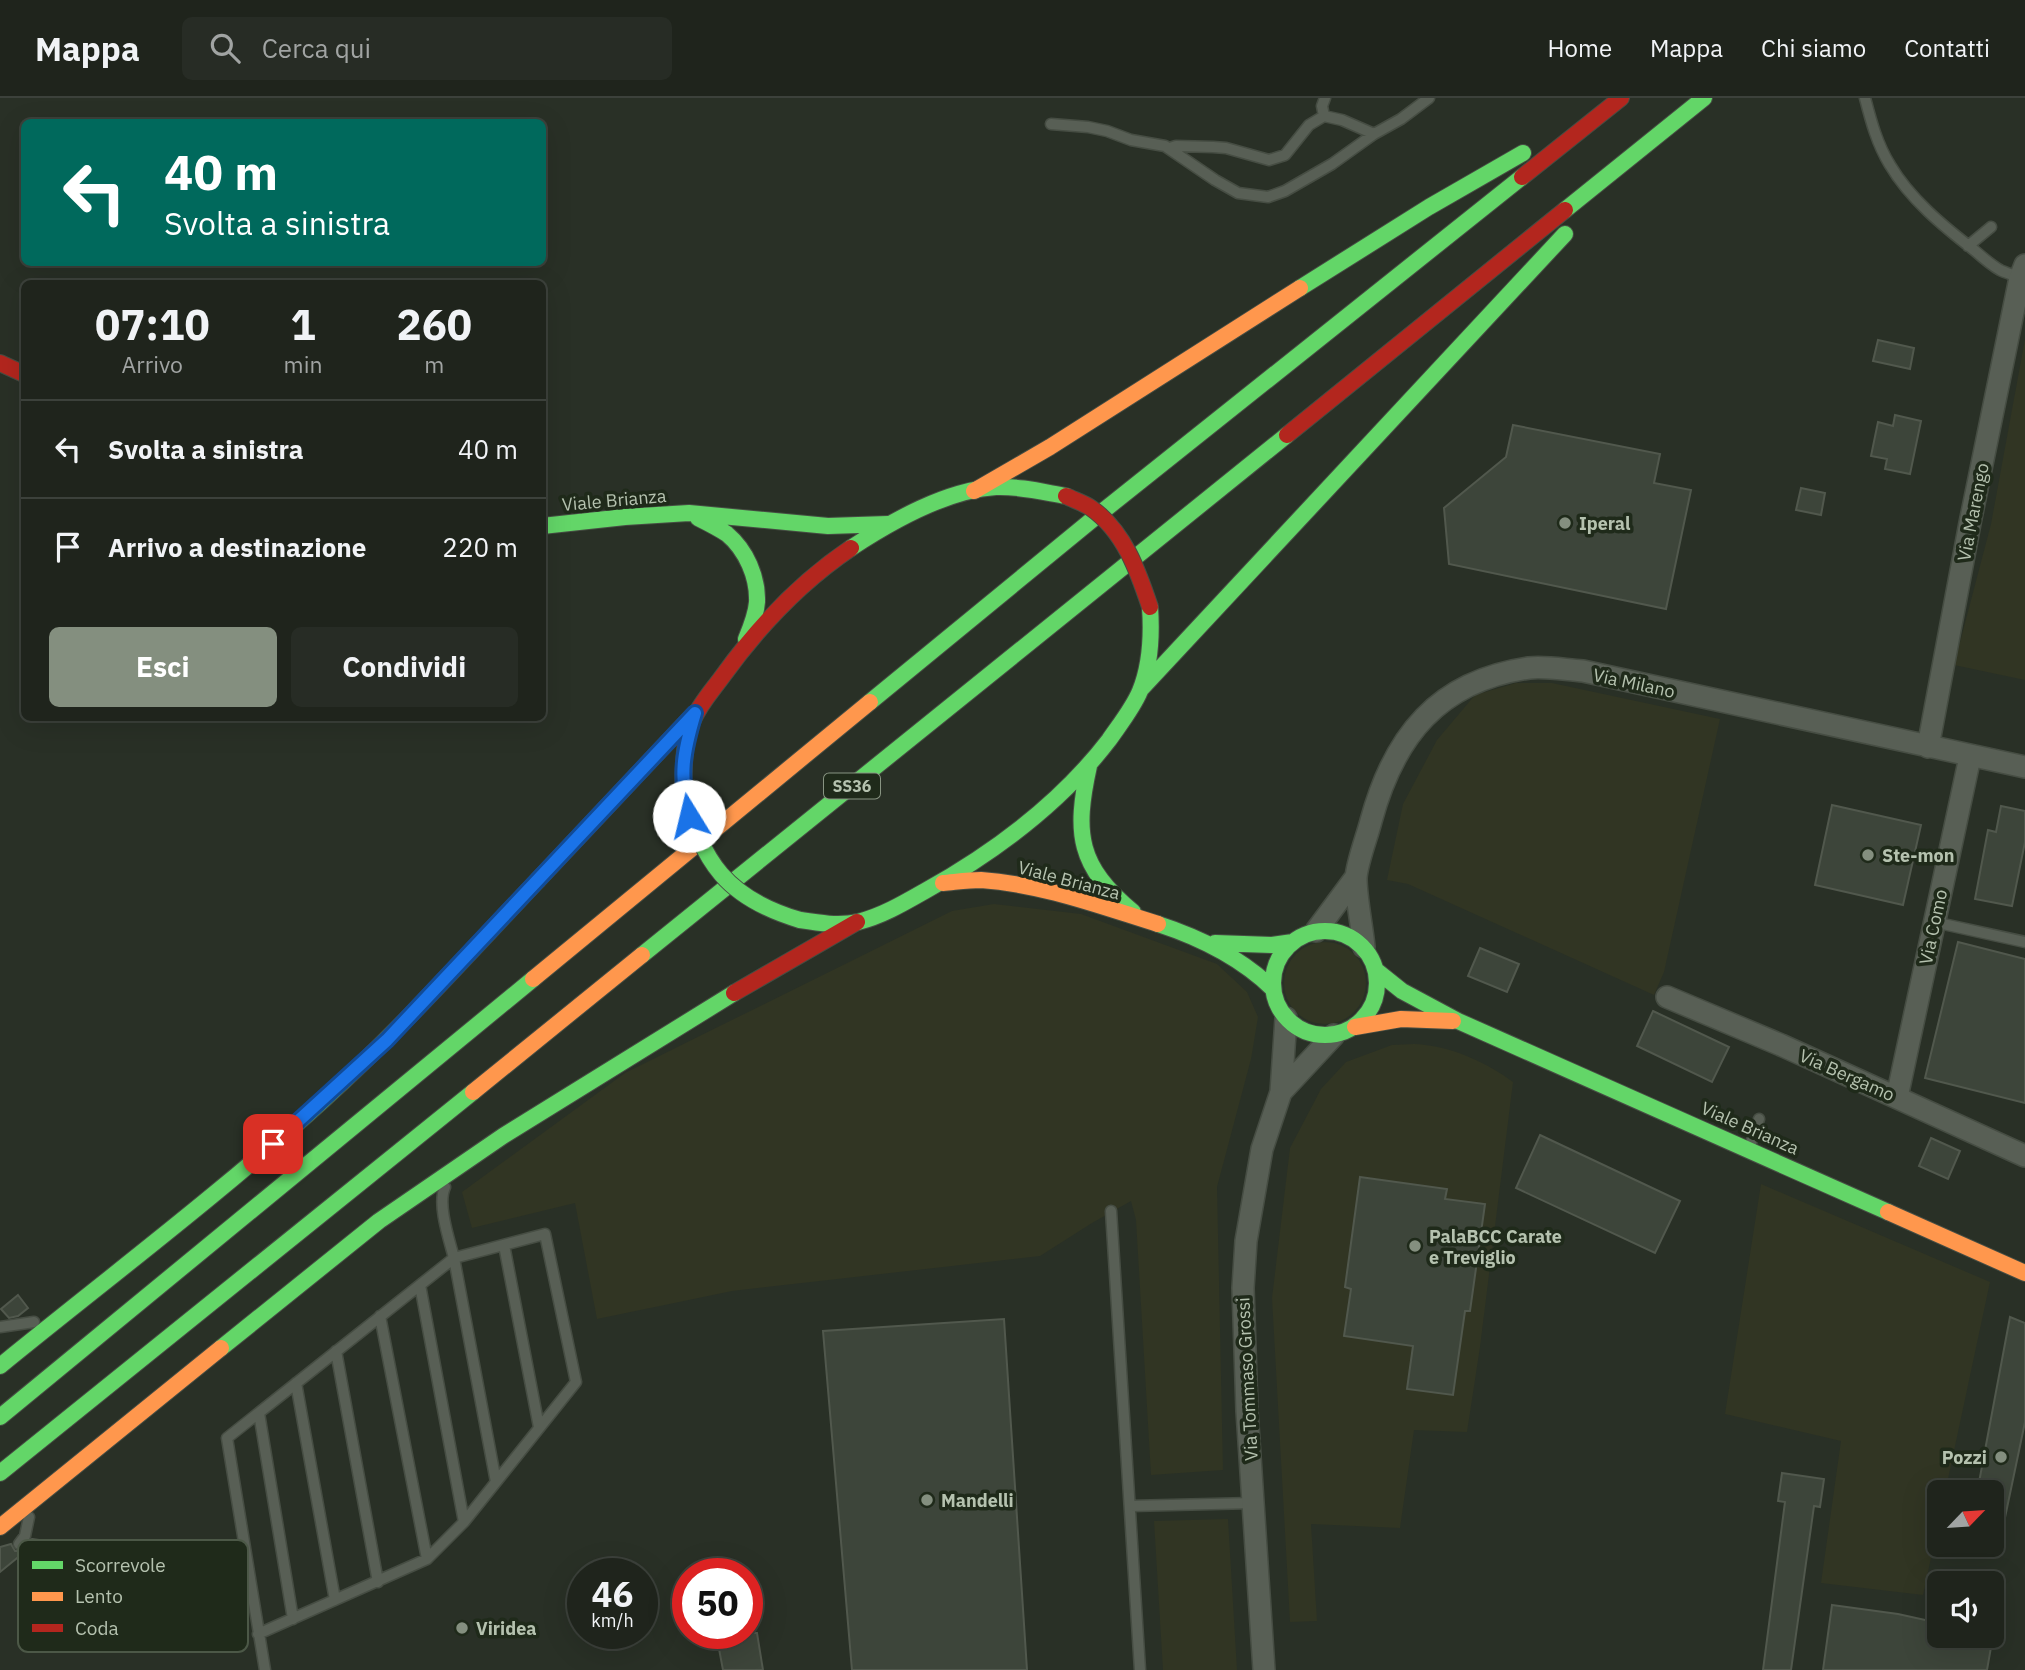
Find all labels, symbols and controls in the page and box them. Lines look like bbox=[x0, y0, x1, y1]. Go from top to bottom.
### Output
search box bbox=[182, 17, 672, 80]
text: Mappa bbox=[35, 27, 140, 70]
icon: search bbox=[206, 29, 244, 67]
text: Cerca qui bbox=[262, 31, 371, 65]
text: Home bbox=[1548, 32, 1612, 64]
text: Mappa bbox=[1650, 32, 1723, 64]
text: Chi siamo bbox=[1761, 32, 1866, 64]
text: Contatti bbox=[1904, 32, 1990, 64]
text: 40 m bbox=[164, 140, 278, 203]
icon: left bbox=[49, 147, 140, 238]
text: Svolta a sinistra bbox=[164, 202, 390, 244]
text: 07:10 bbox=[95, 297, 210, 352]
text: 1 bbox=[290, 297, 316, 352]
text: 260 bbox=[396, 297, 472, 352]
text: Arrivo bbox=[122, 349, 183, 379]
text: min bbox=[284, 349, 322, 379]
text: m bbox=[424, 349, 444, 379]
icon: left bbox=[49, 430, 87, 468]
text: Svolta a sinistra bbox=[108, 432, 304, 466]
text: 40 m bbox=[458, 432, 518, 466]
street label: Via Marengo bbox=[1952, 461, 1994, 563]
street label: Viale Brianza bbox=[561, 484, 668, 516]
place label: Iperal bbox=[1579, 512, 1631, 535]
marker: Iperal bbox=[1557, 515, 1573, 531]
icon: arrive bbox=[49, 528, 87, 566]
text: Arrivo a destinazione bbox=[108, 530, 366, 564]
text: 220 m bbox=[442, 530, 518, 564]
button: Esci bbox=[49, 627, 277, 707]
button: Condividi bbox=[291, 627, 518, 707]
street label: Via Milano bbox=[1591, 663, 1677, 703]
road number: SS36 bbox=[824, 774, 880, 799]
position arrow bbox=[652, 779, 726, 853]
place label: Ste-mon bbox=[1882, 844, 1955, 867]
marker: Ste-mon bbox=[1860, 847, 1876, 863]
street label: Viale Brianza bbox=[1015, 855, 1123, 905]
street label: Via Como bbox=[1914, 887, 1952, 967]
street label: Via Bergamo bbox=[1796, 1044, 1898, 1106]
street label: Viale Brianza bbox=[1697, 1096, 1803, 1160]
pin bbox=[243, 1114, 303, 1174]
icon: arrive bbox=[254, 1125, 292, 1163]
place label: PalaBCC Carate e Treviglio bbox=[1429, 1225, 1562, 1269]
marker: PalaBCC Carate e Treviglio bbox=[1407, 1238, 1423, 1254]
street label: Via Tommaso Grossi bbox=[1231, 1297, 1263, 1461]
place label: Pozzi bbox=[1942, 1446, 1987, 1469]
marker: Pozzi bbox=[1993, 1449, 2009, 1465]
north arrow bbox=[1927, 1480, 2004, 1558]
map controls bbox=[1927, 1480, 2004, 1648]
place label: Mandelli bbox=[941, 1489, 1014, 1512]
marker: Mandelli bbox=[919, 1492, 935, 1508]
legend bbox=[18, 1540, 248, 1652]
text: Scorrevole bbox=[75, 1553, 166, 1577]
speed limit sign: 50 bbox=[672, 1558, 763, 1649]
text: 46 bbox=[591, 1571, 634, 1617]
button: sound bbox=[1927, 1571, 2004, 1648]
text: Lento bbox=[75, 1584, 123, 1608]
text: km/h bbox=[591, 1609, 634, 1632]
text: Coda bbox=[75, 1616, 119, 1640]
place label: Viridea bbox=[476, 1617, 537, 1640]
marker: Viridea bbox=[454, 1620, 470, 1636]

